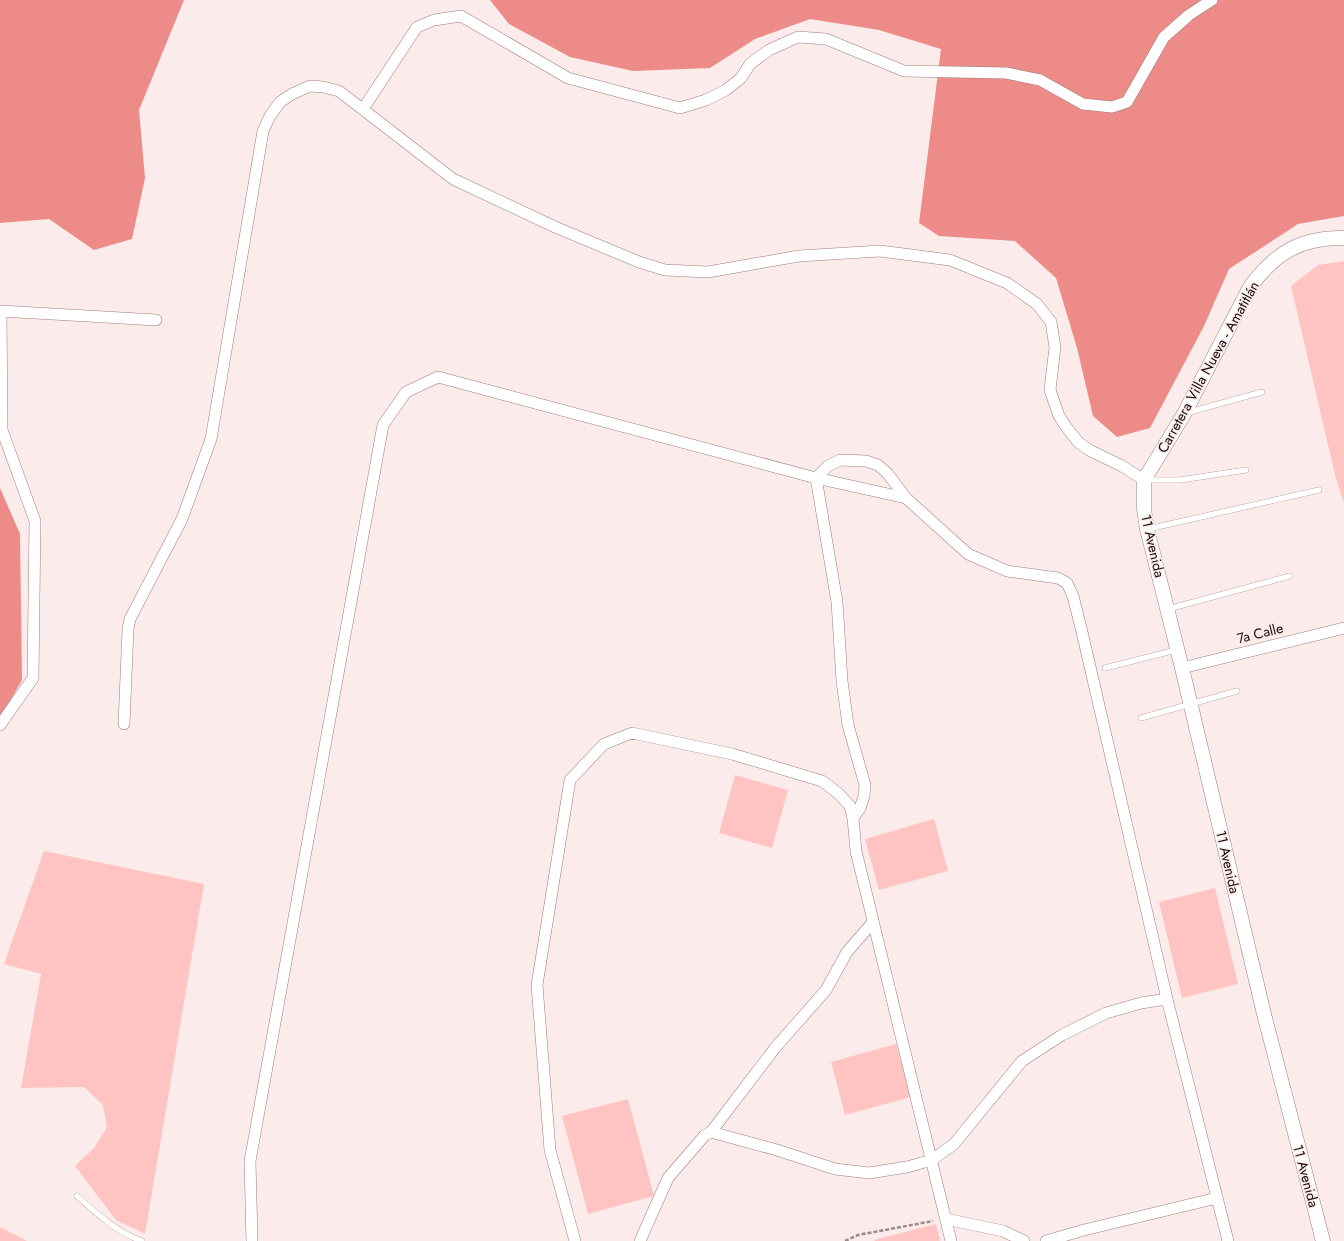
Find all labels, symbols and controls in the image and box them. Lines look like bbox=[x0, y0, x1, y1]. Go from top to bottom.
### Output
street label: Carretera Villa Nueva - Amatitlán bbox=[1152, 278, 1264, 456]
street label: 11 Avenida bbox=[1136, 512, 1170, 580]
street label: 7a Calle bbox=[1235, 618, 1285, 648]
street label: 11 Avenida bbox=[1211, 828, 1245, 896]
street label: 11 Avenida bbox=[1288, 1142, 1324, 1210]

